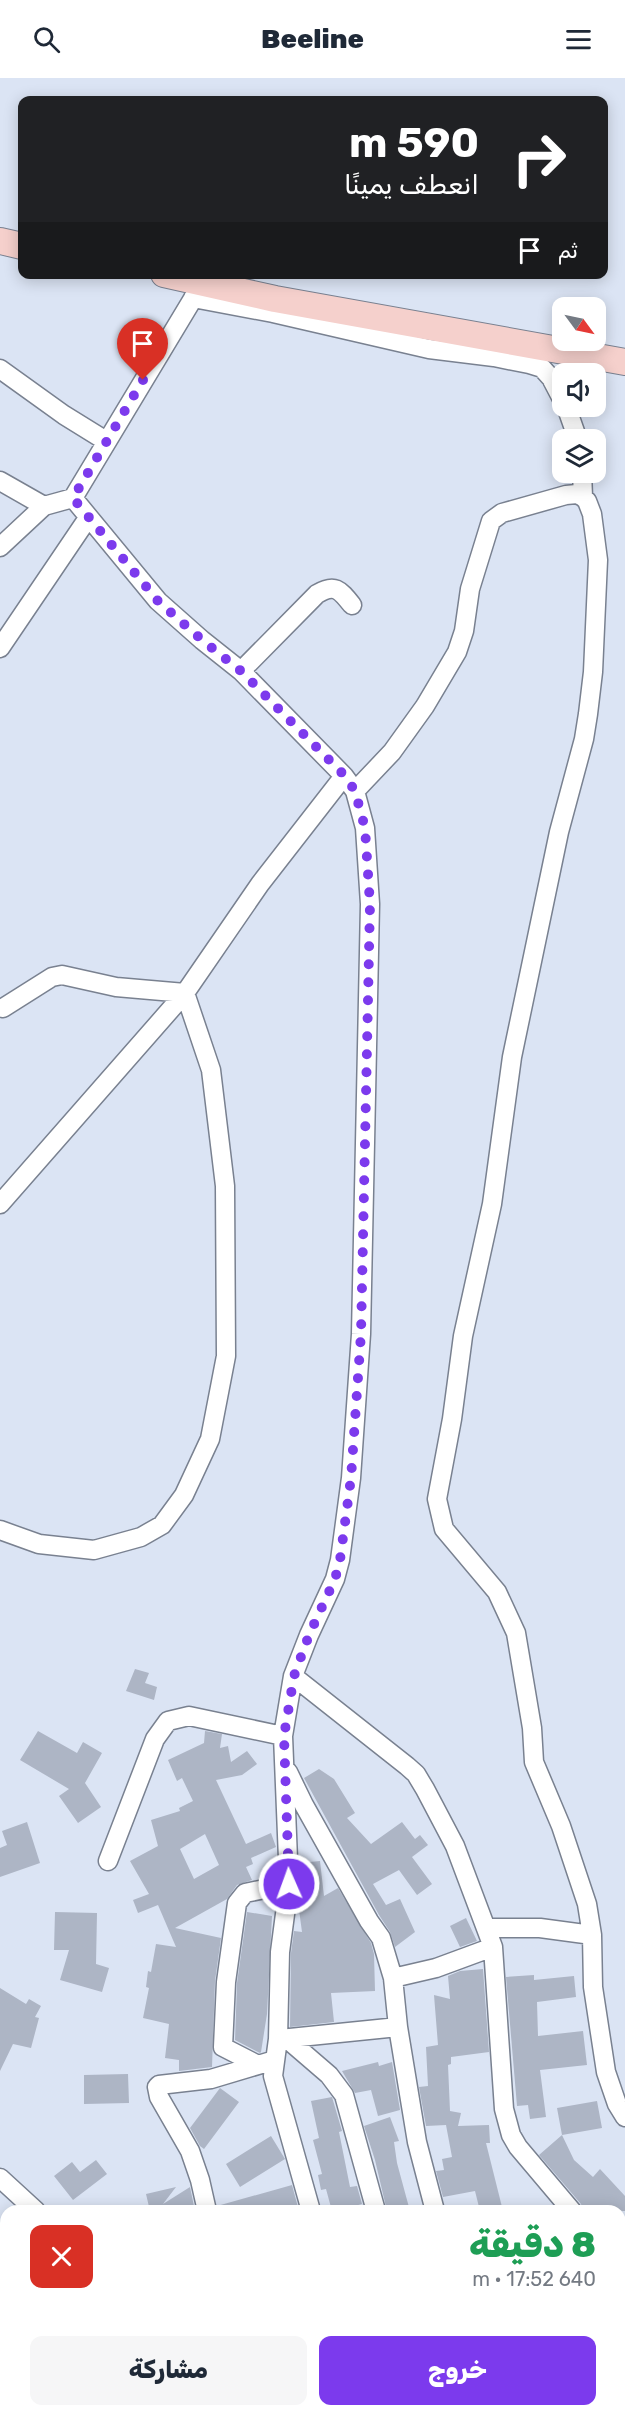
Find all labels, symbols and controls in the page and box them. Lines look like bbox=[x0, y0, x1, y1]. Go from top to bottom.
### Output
icon: search bbox=[30, 23, 63, 56]
text: Beeline bbox=[261, 23, 364, 55]
icon: menu bbox=[562, 23, 595, 56]
text: 590 m bbox=[349, 118, 479, 168]
icon: right bbox=[500, 120, 578, 198]
text: انعطف يمينًا bbox=[344, 169, 479, 201]
icon: arrive bbox=[513, 234, 546, 267]
text: ثم bbox=[558, 237, 578, 264]
north arrow bbox=[552, 297, 606, 351]
map controls bbox=[552, 297, 606, 483]
pin bbox=[117, 318, 168, 380]
icon: arrive bbox=[126, 327, 159, 360]
button: sound bbox=[552, 363, 606, 417]
button: layers bbox=[552, 429, 606, 483]
position arrow bbox=[257, 1852, 321, 1916]
text: 8 دقيقة bbox=[469, 2223, 596, 2266]
button: close bbox=[30, 2225, 93, 2288]
text: 640 m · 17:52 bbox=[472, 2267, 596, 2291]
button: مشاركة bbox=[30, 2336, 307, 2405]
button: خروج bbox=[319, 2336, 596, 2405]

